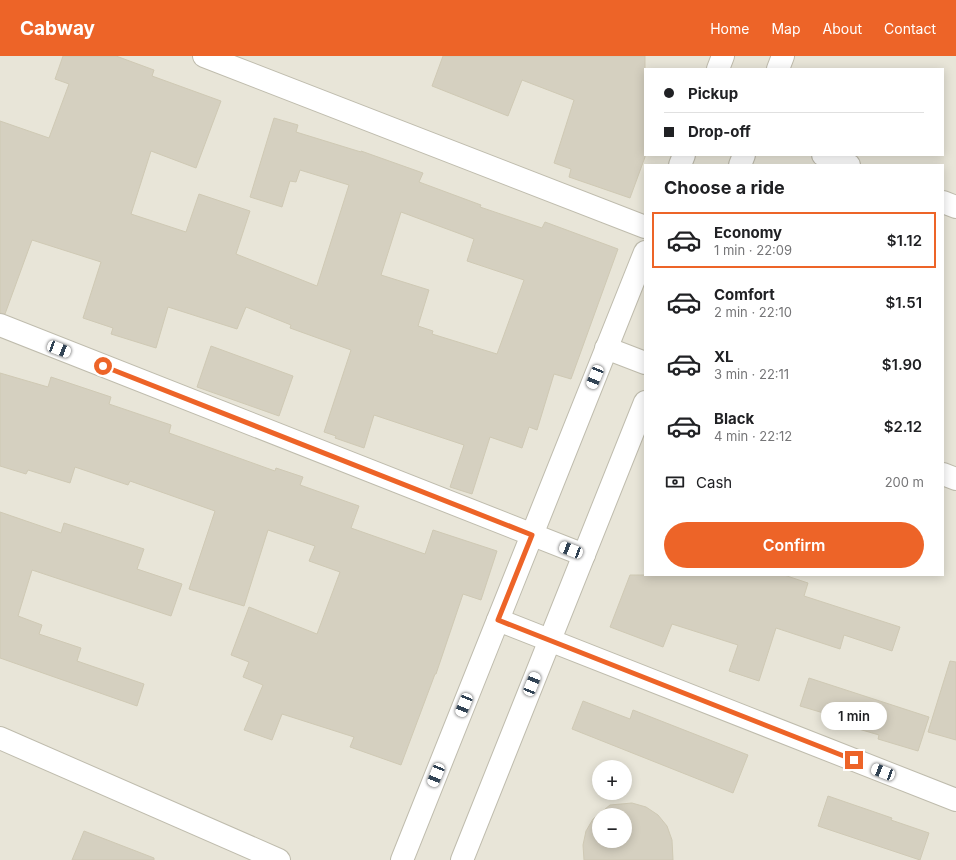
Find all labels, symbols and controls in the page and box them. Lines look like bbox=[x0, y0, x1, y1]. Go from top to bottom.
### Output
text: Cabway bbox=[20, 17, 95, 40]
text: Home bbox=[710, 20, 749, 37]
text: Map bbox=[771, 20, 801, 37]
text: About bbox=[823, 20, 862, 37]
text: Contact bbox=[884, 20, 936, 37]
text: Pickup bbox=[688, 84, 738, 103]
text: Drop-off bbox=[688, 122, 751, 141]
text: Choose a ride bbox=[664, 177, 785, 198]
icon: car bbox=[666, 222, 702, 258]
text: Economy bbox=[714, 223, 782, 242]
text: $1.12 bbox=[887, 231, 922, 250]
text: 1 min · 22:09 bbox=[714, 242, 792, 258]
icon: car bbox=[666, 284, 702, 320]
text: Comfort bbox=[714, 285, 775, 304]
text: $1.51 bbox=[885, 293, 922, 312]
text: 2 min · 22:10 bbox=[714, 304, 792, 320]
car bbox=[46, 339, 72, 359]
icon: car bbox=[666, 346, 702, 382]
text: XL bbox=[714, 347, 734, 366]
text: $1.90 bbox=[882, 355, 922, 374]
route start bbox=[94, 357, 112, 375]
car bbox=[585, 364, 605, 390]
text: 3 min · 22:11 bbox=[714, 366, 789, 382]
icon: car bbox=[666, 408, 702, 444]
text: Black bbox=[714, 409, 754, 428]
text: $2.12 bbox=[884, 417, 922, 436]
text: 4 min · 22:12 bbox=[714, 428, 792, 444]
icon: cash bbox=[664, 471, 686, 493]
text: Cash bbox=[696, 473, 732, 492]
text: 200 m bbox=[885, 474, 924, 490]
button: Confirm bbox=[664, 522, 924, 568]
car bbox=[558, 540, 584, 560]
car bbox=[522, 671, 542, 697]
car bbox=[454, 692, 474, 718]
callout: 1 min bbox=[821, 702, 887, 730]
text: 1 min bbox=[838, 708, 870, 724]
route end bbox=[845, 751, 863, 769]
map controls bbox=[592, 760, 632, 848]
button: + bbox=[592, 760, 632, 800]
car bbox=[426, 762, 446, 788]
car bbox=[870, 762, 896, 782]
button: − bbox=[592, 808, 632, 848]

